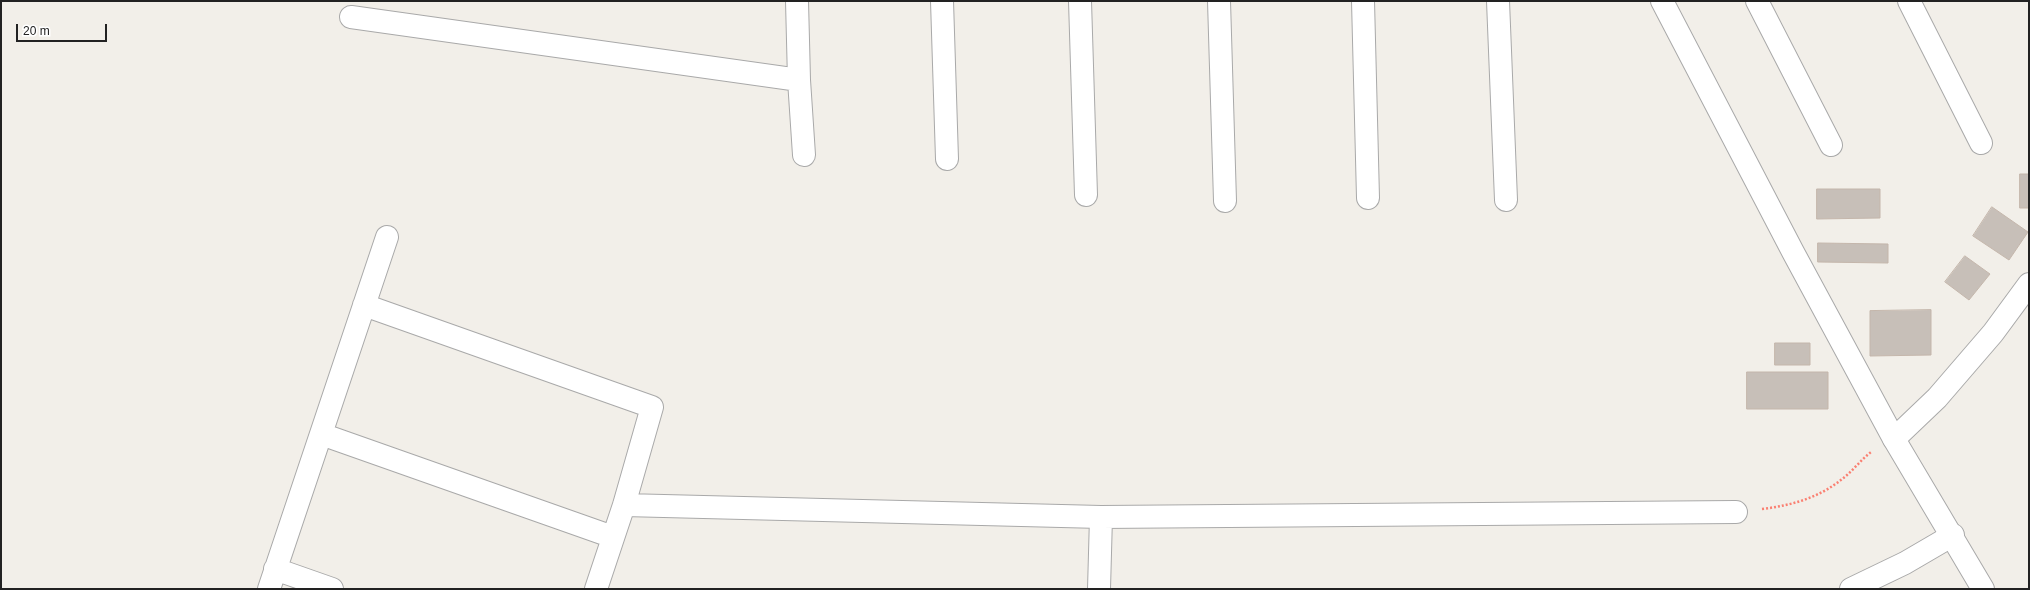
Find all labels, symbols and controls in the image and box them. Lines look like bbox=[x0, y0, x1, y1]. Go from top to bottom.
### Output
scale bar bbox=[18, 16, 109, 42]
text: 20 m bbox=[23, 24, 50, 38]

